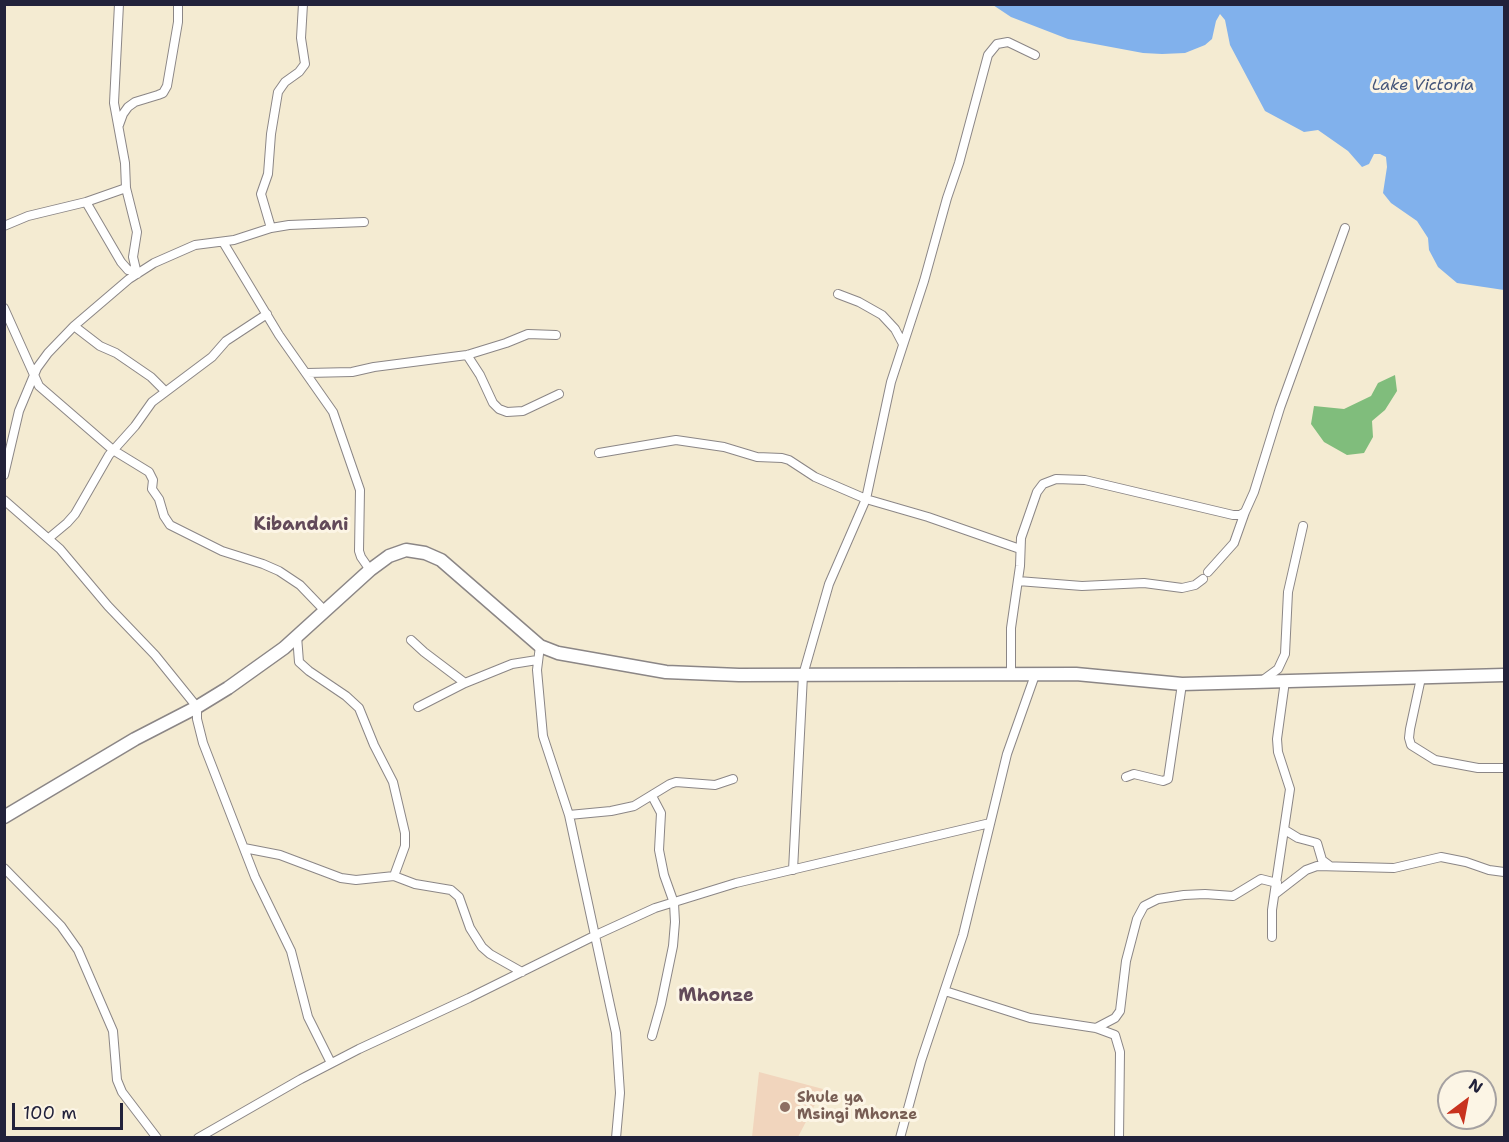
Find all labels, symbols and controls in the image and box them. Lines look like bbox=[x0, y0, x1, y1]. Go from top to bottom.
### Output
water label: Lake Victoria bbox=[1372, 76, 1474, 96]
district label: Kibandani bbox=[253, 514, 349, 536]
district label: Mhonze bbox=[678, 985, 754, 1007]
north arrow bbox=[1437, 1070, 1497, 1130]
text: N bbox=[1465, 1074, 1487, 1098]
place label: Shule ya Msingi Mhonze bbox=[797, 1089, 917, 1124]
scale bar bbox=[15, 1091, 126, 1129]
marker: Shule ya Msingi Mhonze bbox=[778, 1100, 792, 1114]
text: 100 m bbox=[23, 1101, 77, 1125]

